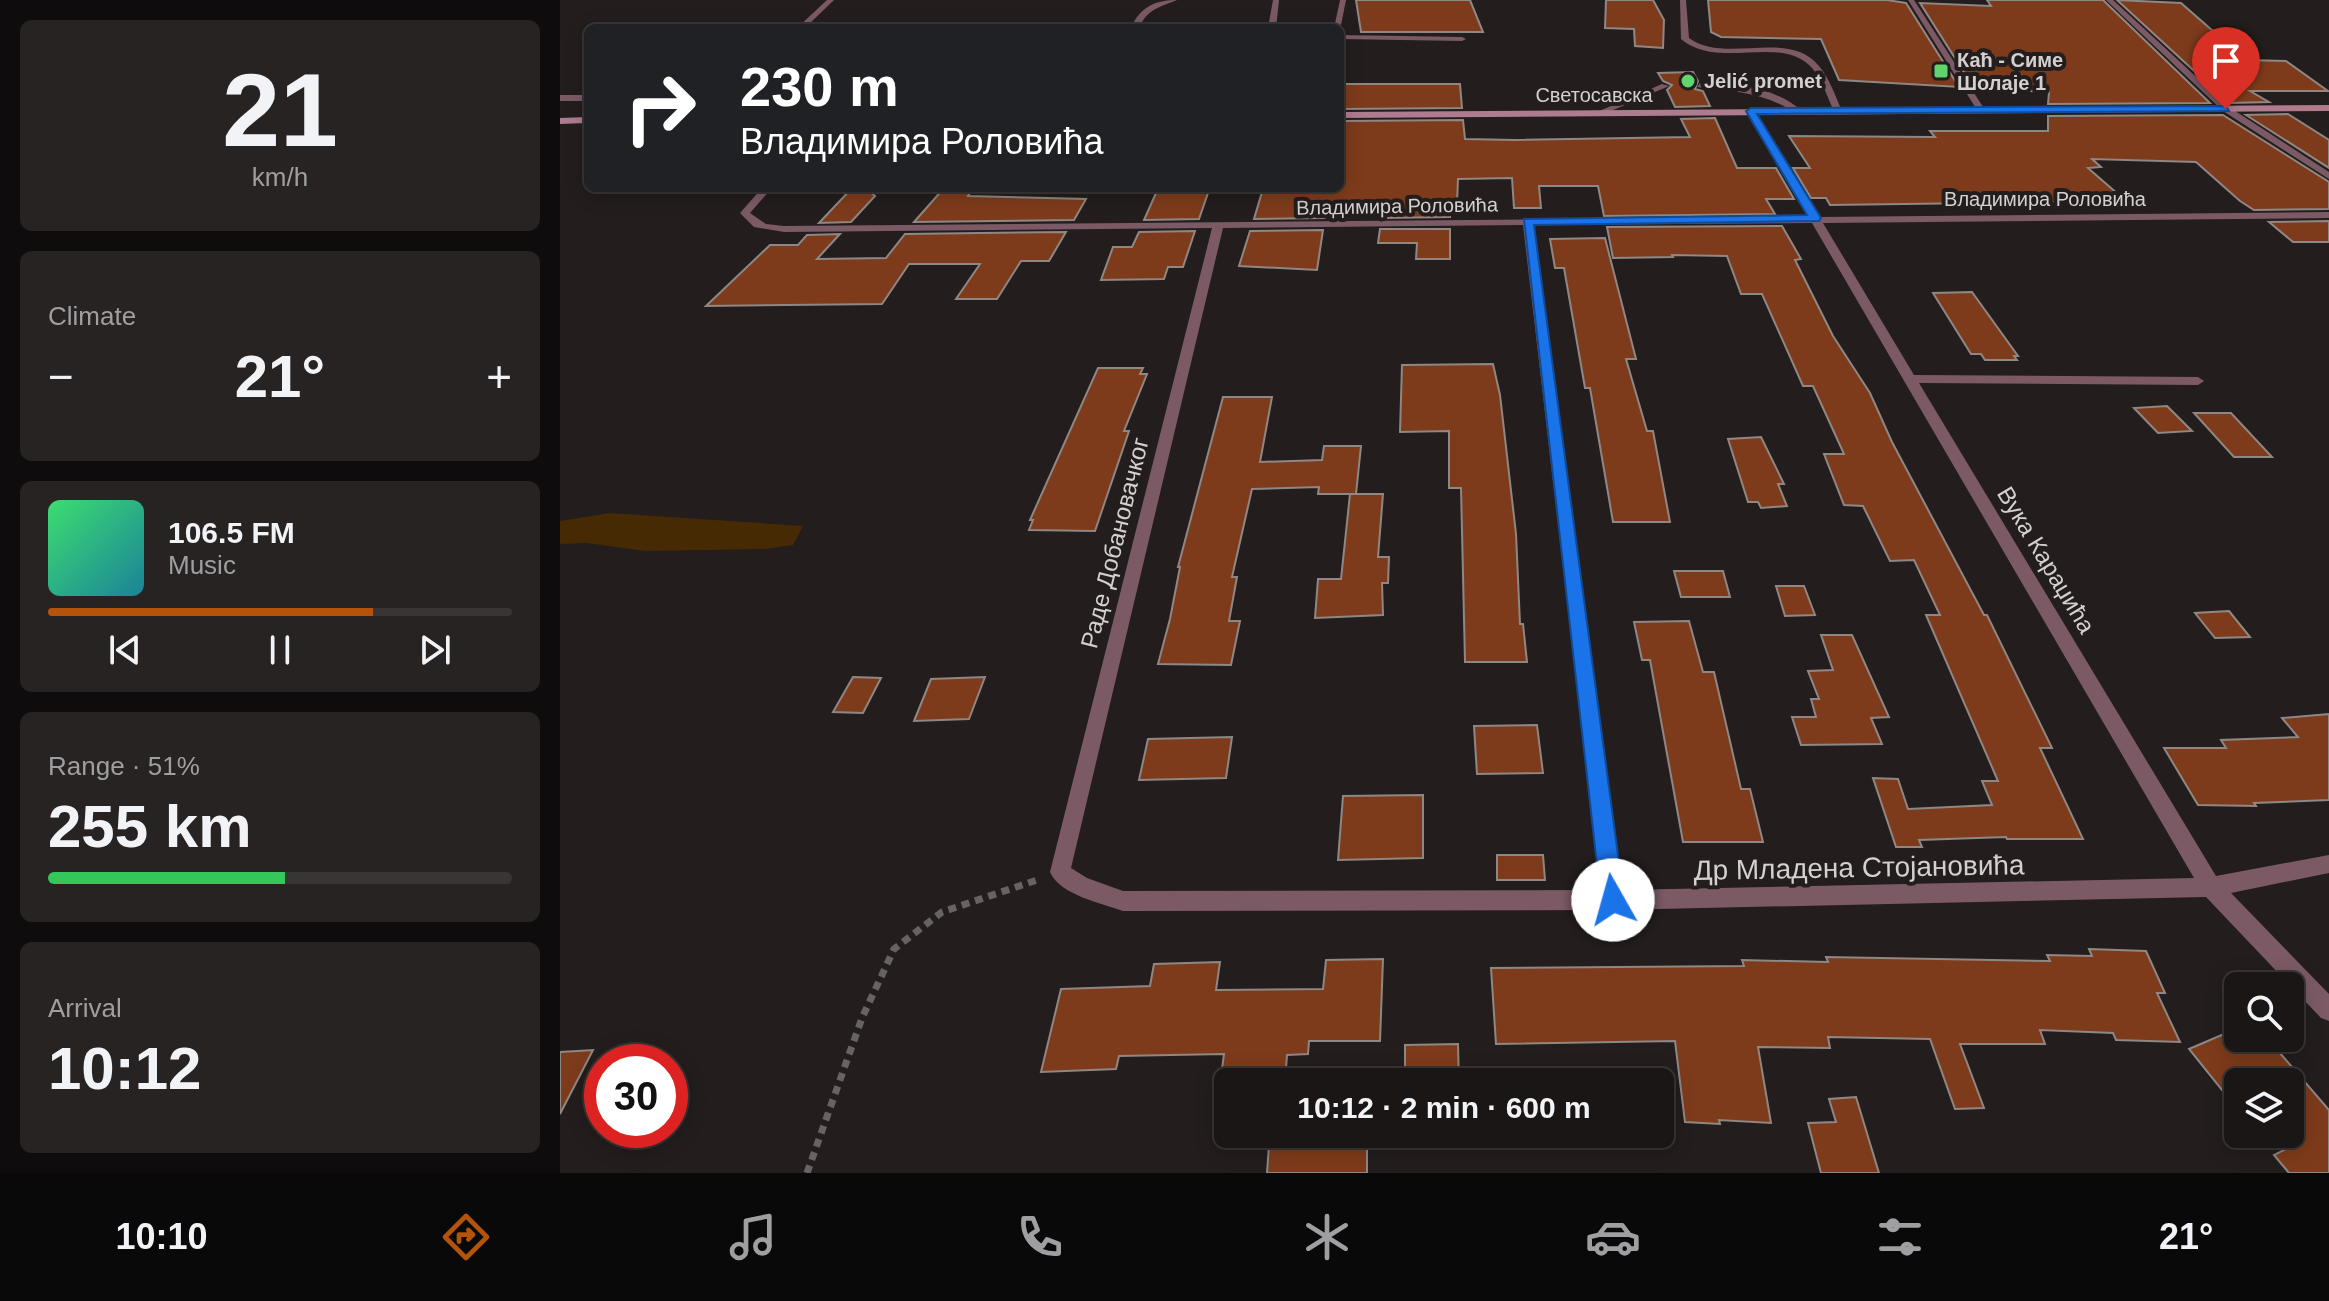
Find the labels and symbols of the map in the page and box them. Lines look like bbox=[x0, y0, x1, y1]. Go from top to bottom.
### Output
pin bbox=[2192, 27, 2260, 109]
place label: Каћ - Симе Шолаје 1 bbox=[1957, 49, 2063, 94]
marker: Каћ - Симе Шолаје 1 bbox=[1932, 62, 1950, 80]
place label: Jelić promet bbox=[1704, 70, 1822, 92]
marker: Jelić promet bbox=[1679, 72, 1697, 90]
street label: Светосавска bbox=[1535, 84, 1653, 106]
street label: Владимира Роловића bbox=[1944, 188, 2147, 210]
street label: Владимира Роловића bbox=[1296, 193, 1499, 219]
street label: Раде Добановачког bbox=[1075, 434, 1154, 651]
street label: Вука Караџића bbox=[1992, 482, 2101, 638]
street label: Др Младена Стојановића bbox=[1693, 849, 2025, 886]
position arrow bbox=[1571, 858, 1655, 942]
speed limit sign: 30 bbox=[584, 1044, 688, 1148]

